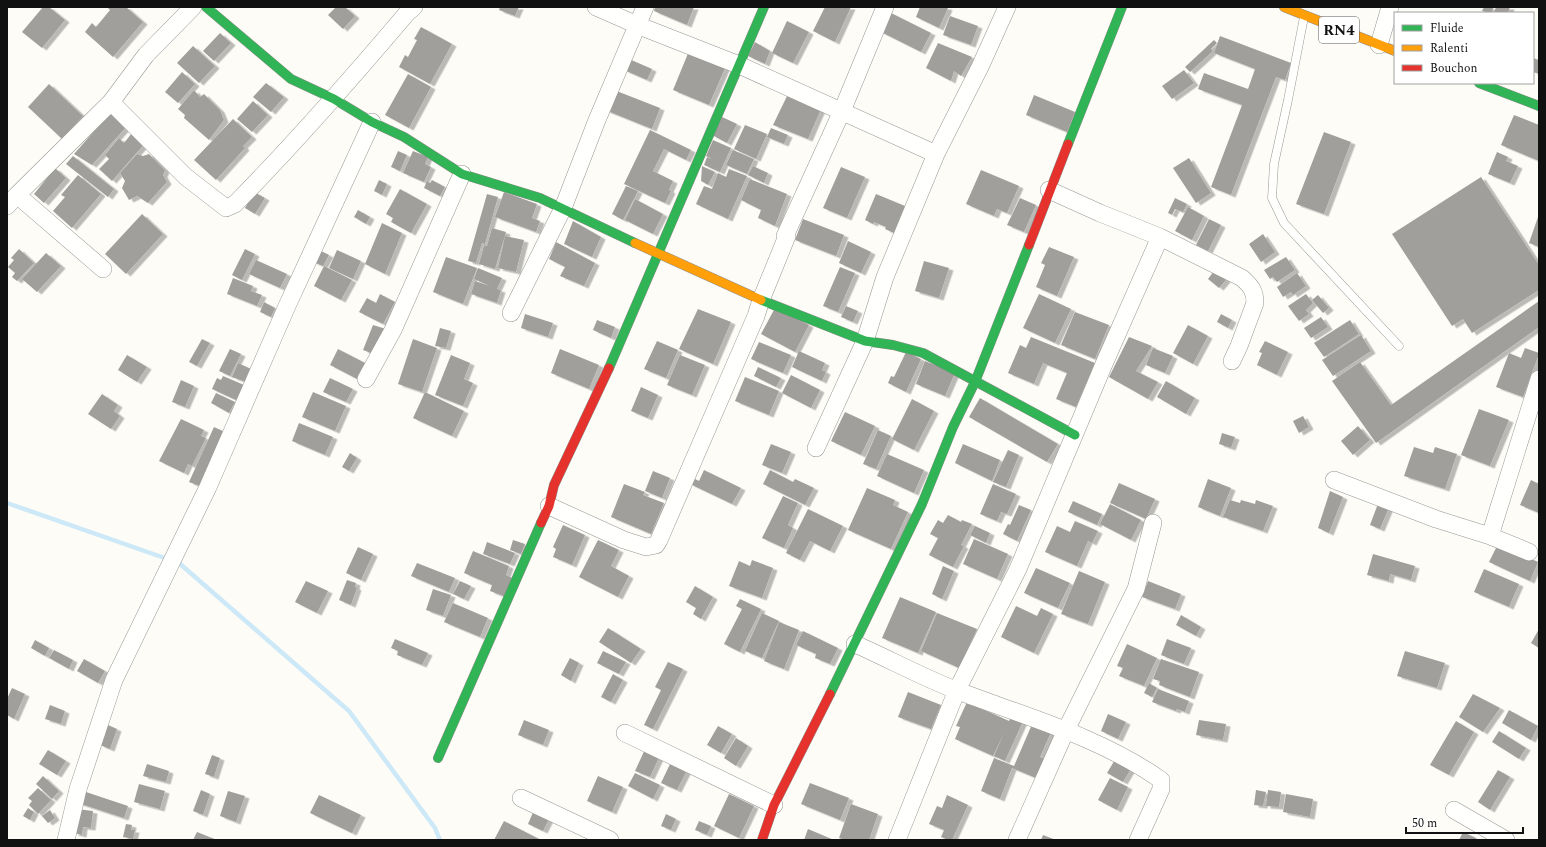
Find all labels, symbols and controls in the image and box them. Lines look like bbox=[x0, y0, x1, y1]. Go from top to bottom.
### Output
legend bbox=[1394, 12, 1534, 84]
road number: RN4 bbox=[1319, 17, 1359, 43]
text: Fluide bbox=[1430, 19, 1464, 38]
text: Ralenti bbox=[1430, 39, 1468, 58]
text: Bouchon bbox=[1430, 59, 1477, 78]
scale bar bbox=[1406, 809, 1523, 835]
text: 50 m bbox=[1412, 814, 1437, 833]

